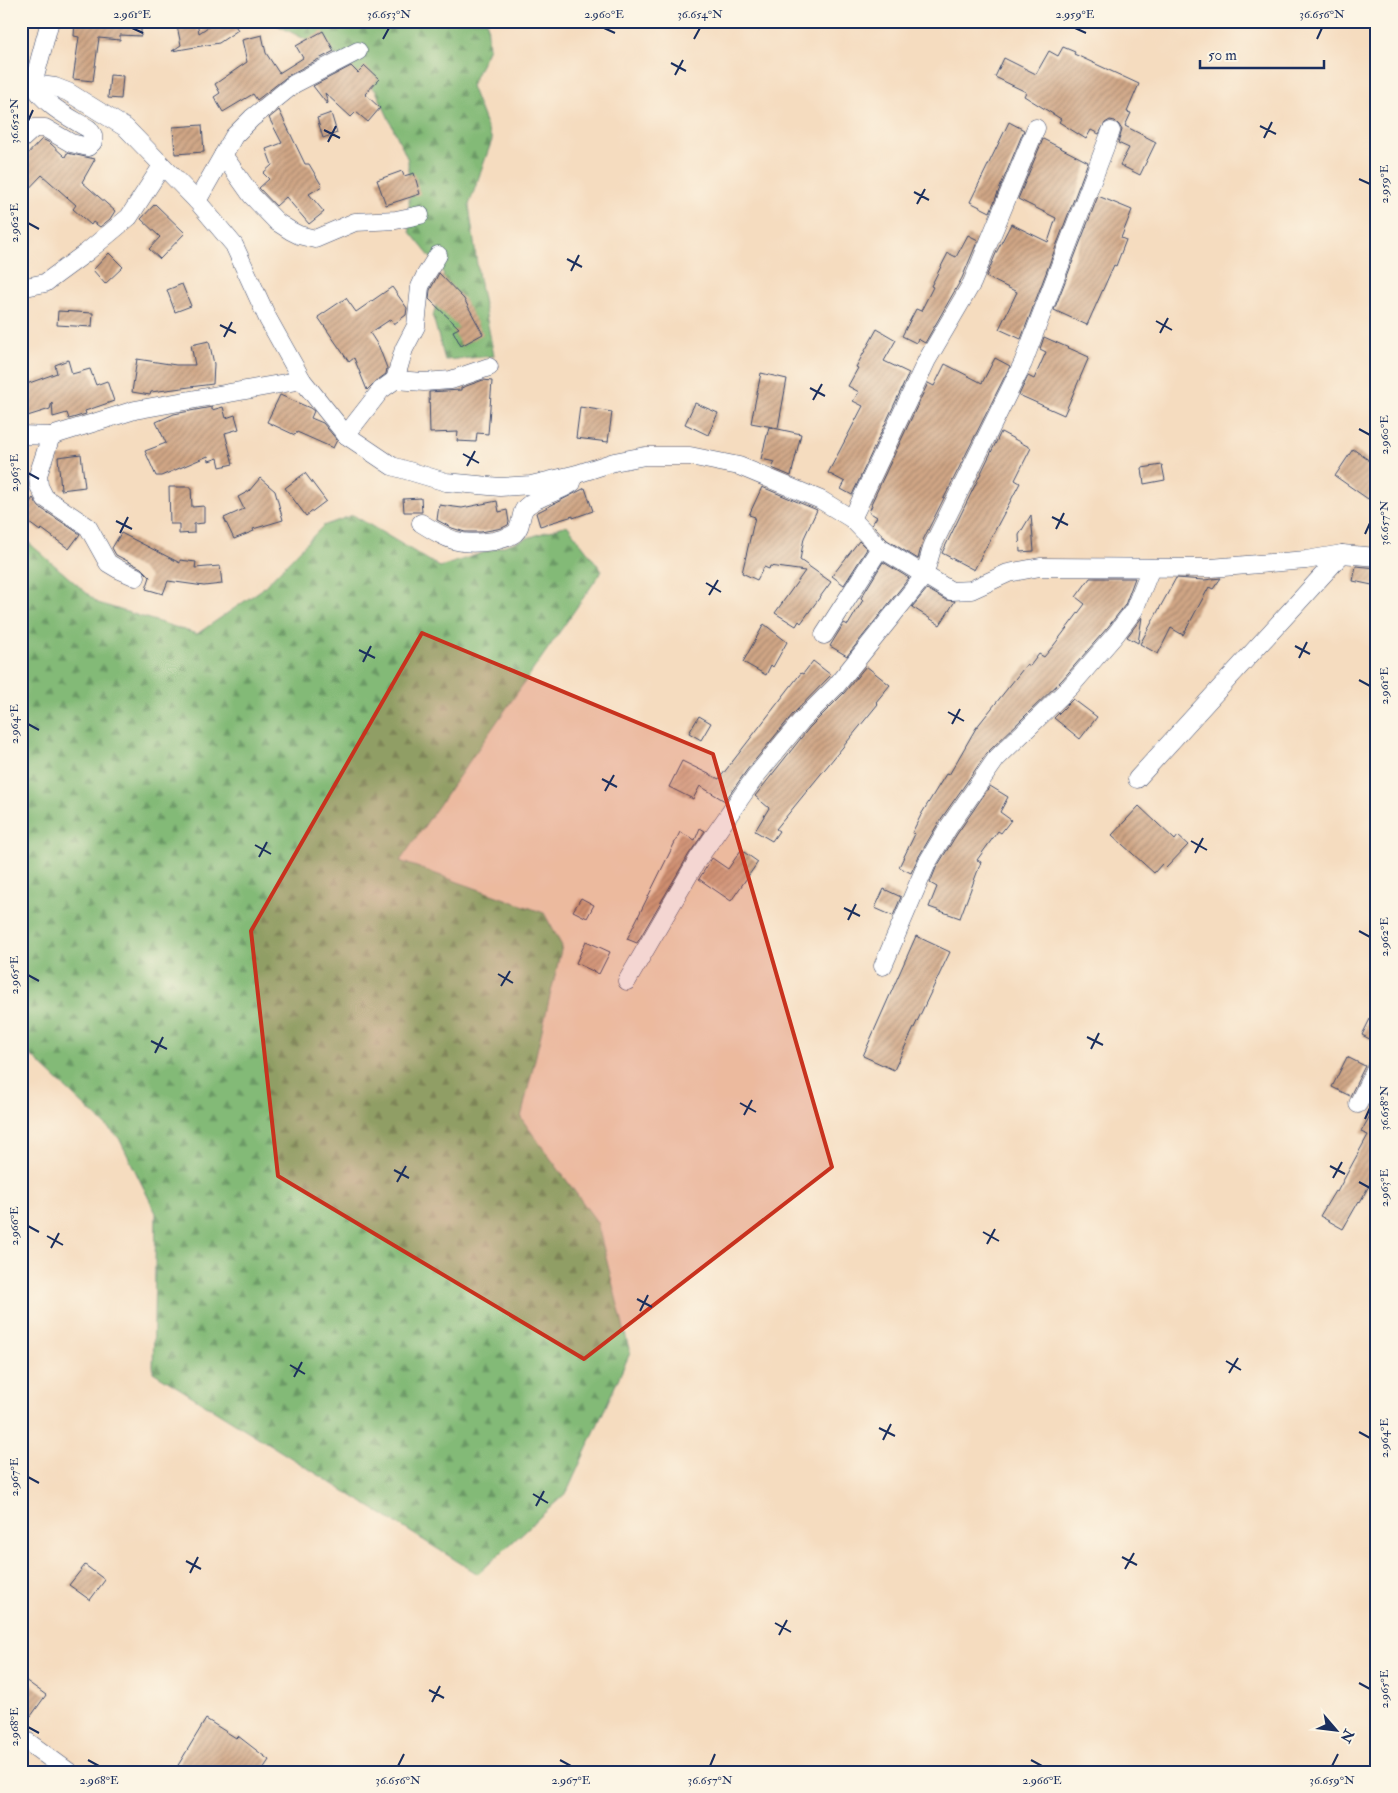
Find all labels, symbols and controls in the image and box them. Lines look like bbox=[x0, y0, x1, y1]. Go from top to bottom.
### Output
text: 2.961°E bbox=[113, 7, 151, 22]
text: 36.653°N bbox=[367, 7, 411, 22]
text: 2.960°E bbox=[584, 7, 624, 22]
text: 36.654°N bbox=[677, 7, 723, 22]
text: 2.959°E bbox=[1056, 7, 1095, 22]
text: 36.656°N bbox=[1299, 7, 1345, 22]
scale bar bbox=[1200, 38, 1324, 70]
text: 50 m bbox=[1208, 46, 1237, 65]
text: 36.652°N bbox=[7, 98, 22, 144]
text: 2.959°E bbox=[1377, 164, 1392, 203]
text: 2.962°E bbox=[7, 203, 22, 243]
text: 2.960°E bbox=[1377, 415, 1392, 455]
text: 2.963°E bbox=[7, 454, 22, 492]
text: 36.657°N bbox=[1377, 500, 1392, 545]
text: 2.961°E bbox=[1377, 667, 1392, 705]
text: 2.964°E bbox=[7, 704, 22, 744]
text: 2.962°E bbox=[1377, 917, 1392, 957]
text: 2.965°E bbox=[7, 955, 22, 994]
text: 36.658°N bbox=[1377, 1085, 1392, 1130]
text: 2.963°E bbox=[1377, 1169, 1392, 1207]
text: 2.966°E bbox=[7, 1206, 22, 1246]
text: 2.964°E bbox=[1377, 1418, 1392, 1458]
text: 2.967°E bbox=[7, 1457, 22, 1497]
text: 2.965°E bbox=[1377, 1669, 1392, 1708]
north arrow bbox=[1310, 1706, 1360, 1756]
text: 2.968°E bbox=[7, 1707, 22, 1747]
text: N bbox=[1336, 1725, 1358, 1746]
text: 2.968°E bbox=[79, 1773, 119, 1788]
text: 36.656°N bbox=[375, 1773, 421, 1788]
text: 2.967°E bbox=[552, 1773, 591, 1788]
text: 36.657°N bbox=[688, 1773, 733, 1788]
text: 2.966°E bbox=[1022, 1773, 1062, 1788]
text: 36.659°N bbox=[1309, 1773, 1355, 1788]

